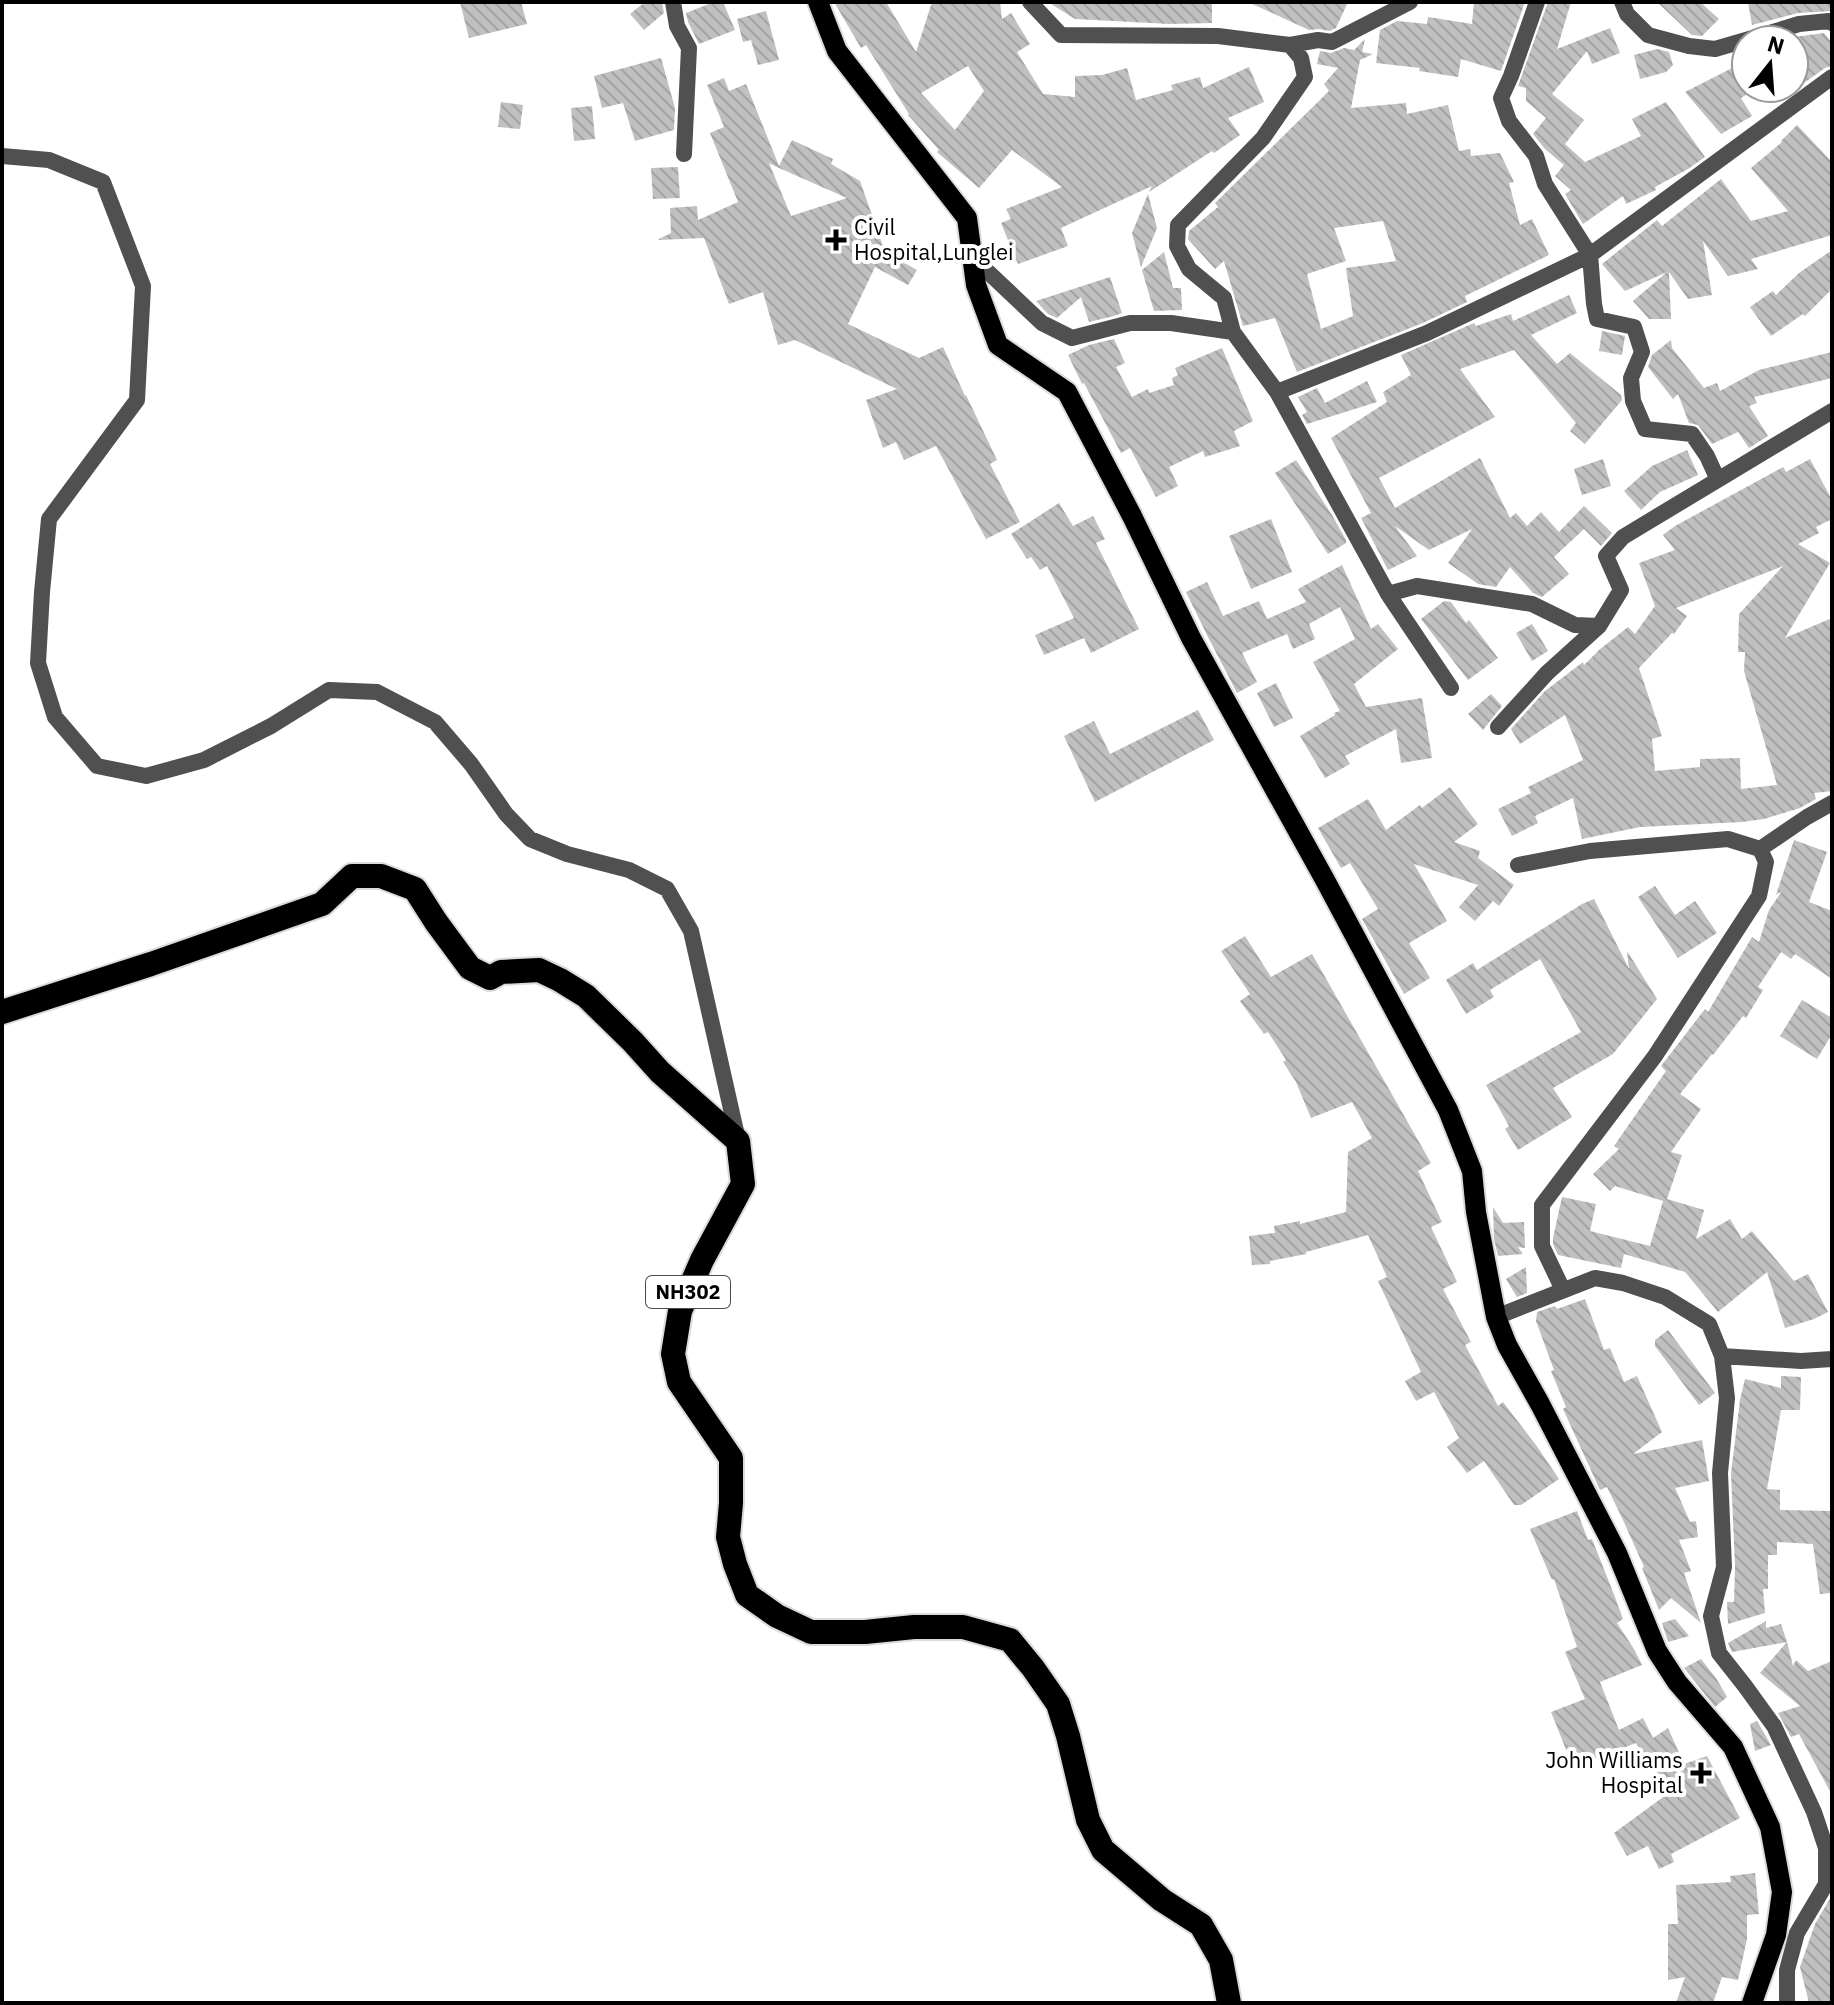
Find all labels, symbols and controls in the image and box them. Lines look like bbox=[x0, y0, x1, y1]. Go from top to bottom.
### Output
north arrow bbox=[1730, 24, 1810, 104]
text: N bbox=[1764, 28, 1788, 61]
place label: Civil Hospital,Lunglei bbox=[854, 212, 1013, 266]
marker: Civil Hospital,Lunglei bbox=[825, 229, 847, 251]
road number: NH302 bbox=[646, 1276, 730, 1308]
place label: John Williams Hospital bbox=[1545, 1745, 1683, 1799]
marker: John Williams Hospital bbox=[1690, 1762, 1712, 1784]

